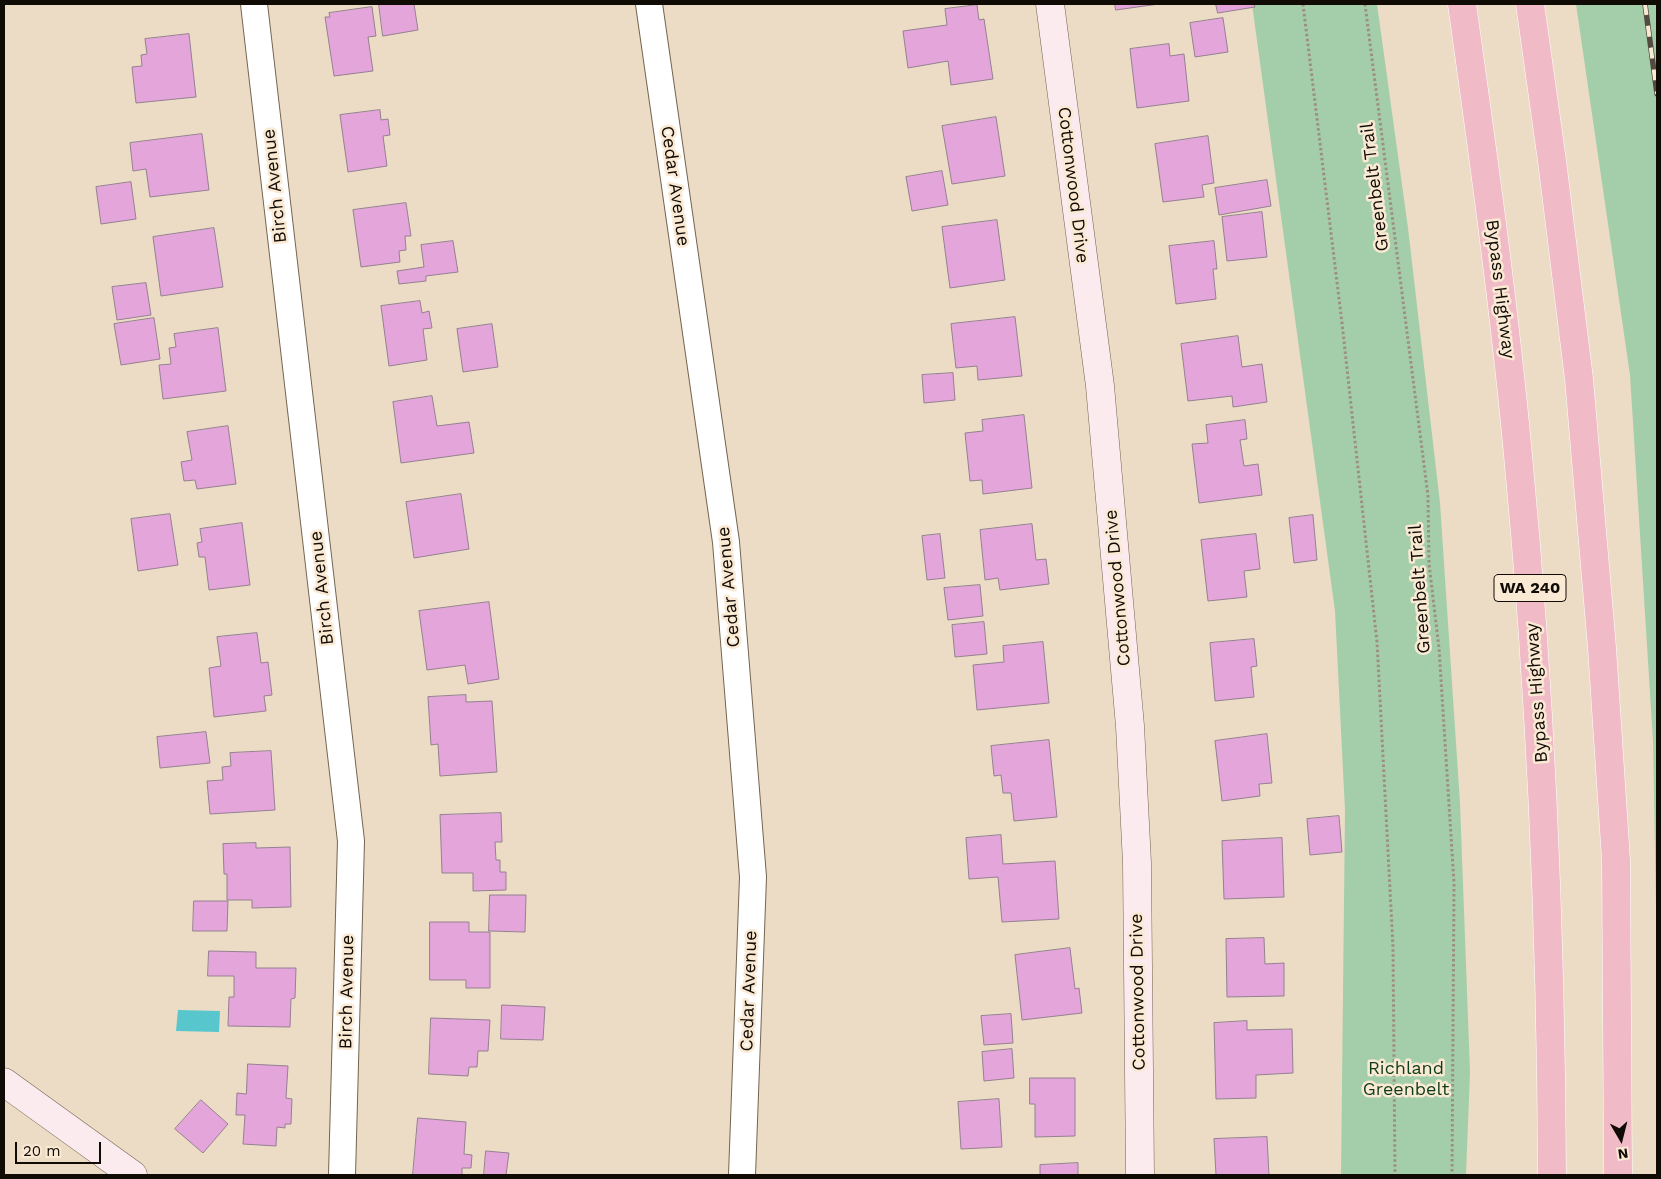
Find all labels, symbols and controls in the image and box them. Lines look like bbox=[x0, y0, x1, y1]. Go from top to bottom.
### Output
street label: Cottonwood Drive bbox=[1053, 106, 1093, 264]
street label: Greenbelt Trail bbox=[1356, 121, 1394, 253]
street label: Cedar Avenue bbox=[656, 124, 694, 248]
street label: Birch Avenue bbox=[258, 128, 292, 244]
street label: Bypass Highway bbox=[1481, 218, 1519, 360]
street label: Cottonwood Drive bbox=[1100, 509, 1136, 667]
street label: Greenbelt Trail bbox=[1405, 524, 1435, 654]
street label: Cedar Avenue bbox=[713, 526, 745, 648]
street label: Birch Avenue bbox=[305, 530, 339, 646]
road number: WA 240 bbox=[1494, 574, 1566, 602]
street label: Bypass Highway bbox=[1521, 622, 1553, 764]
street label: Cottonwood Drive bbox=[1126, 913, 1150, 1071]
street label: Cedar Avenue bbox=[736, 930, 762, 1052]
street label: Birch Avenue bbox=[335, 935, 359, 1049]
park label: Richland Greenbelt bbox=[1363, 1058, 1449, 1100]
north arrow bbox=[1596, 1114, 1646, 1164]
scale bar bbox=[18, 1132, 104, 1164]
text: 20 m bbox=[23, 1142, 61, 1160]
text: N bbox=[1617, 1145, 1629, 1162]

